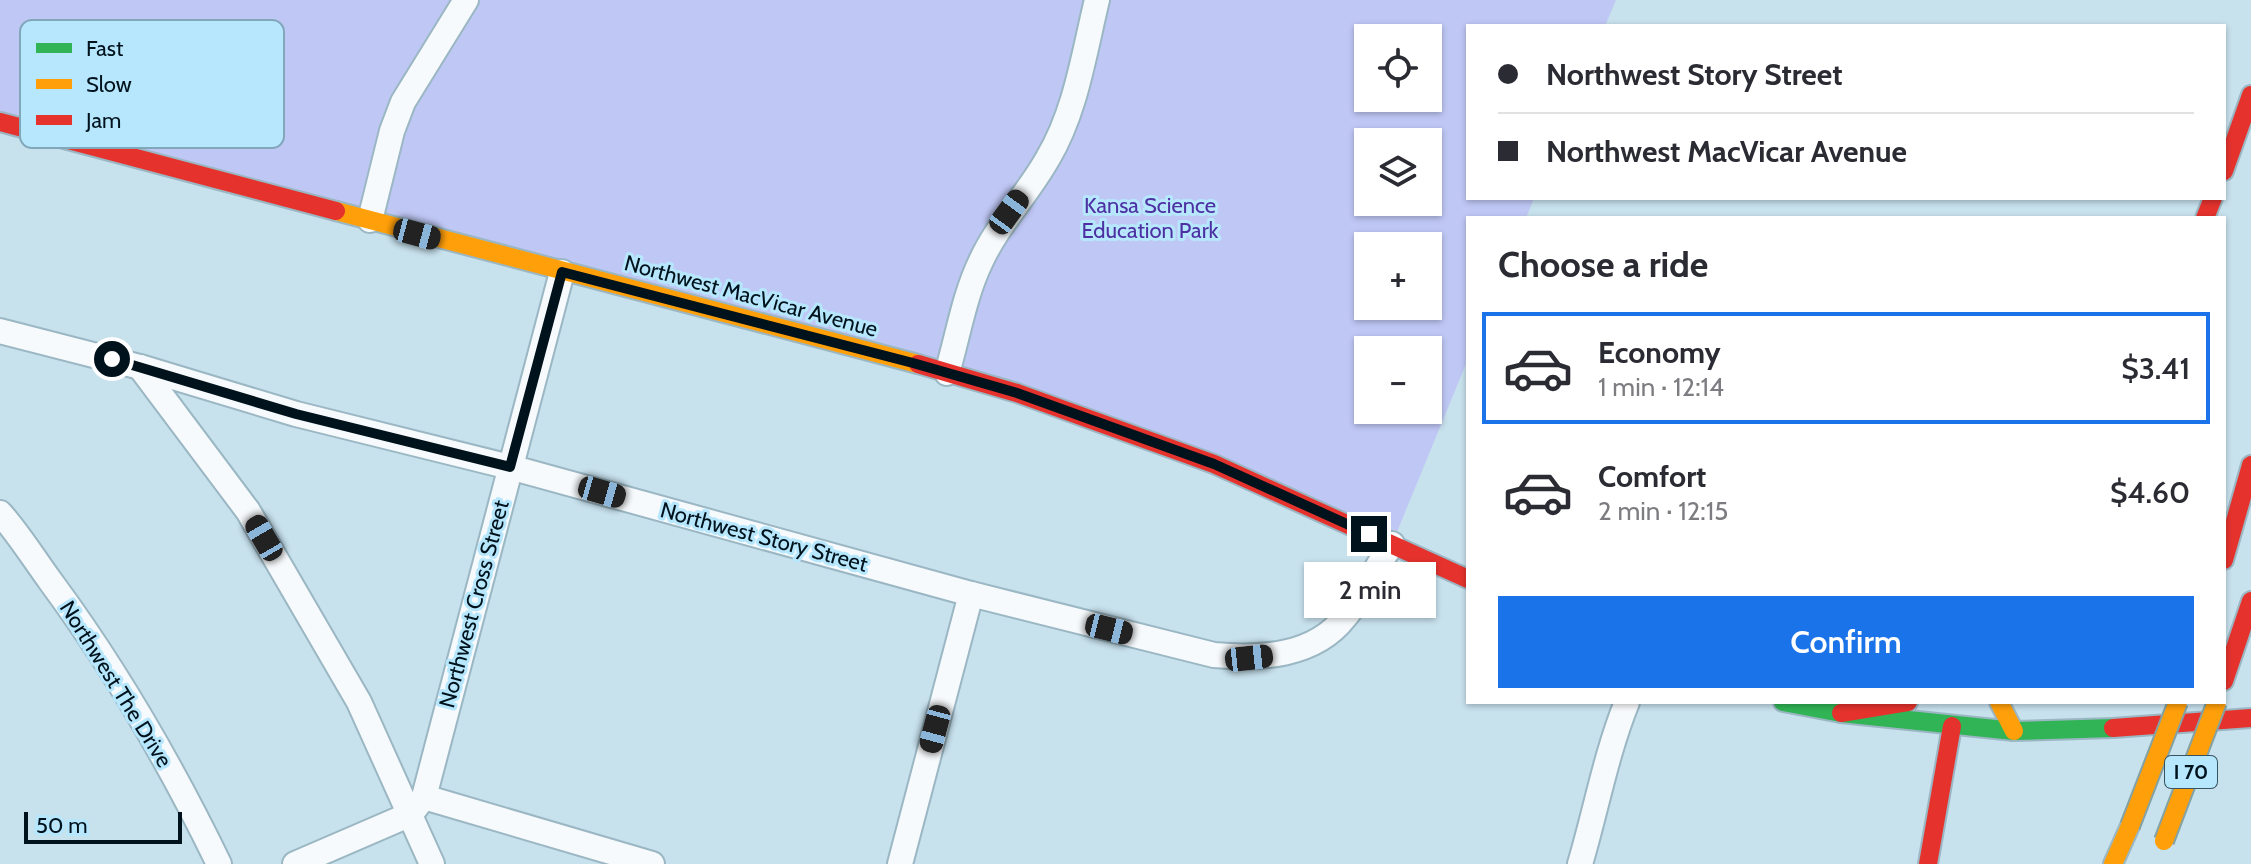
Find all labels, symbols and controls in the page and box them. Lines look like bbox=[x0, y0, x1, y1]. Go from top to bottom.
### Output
legend bbox=[20, 20, 284, 148]
map controls bbox=[1354, 24, 1442, 424]
button: locate bbox=[1354, 24, 1442, 112]
text: Fast bbox=[86, 35, 124, 62]
text: Northwest Story Street bbox=[1546, 56, 1843, 93]
text: Slow bbox=[86, 71, 132, 98]
text: Jam bbox=[85, 107, 121, 134]
button: layers bbox=[1354, 128, 1442, 216]
text: Northwest MacVicar Avenue bbox=[1546, 133, 1907, 170]
car bbox=[985, 186, 1033, 238]
park label: Kansa Science Education Park bbox=[1082, 192, 1219, 244]
car bbox=[391, 216, 443, 252]
button: + bbox=[1354, 232, 1442, 320]
text: Choose a ride bbox=[1498, 242, 1708, 286]
street label: Northwest MacVicar Avenue bbox=[621, 249, 881, 343]
icon: car bbox=[1502, 332, 1574, 404]
text: Economy bbox=[1598, 334, 1721, 371]
button: − bbox=[1354, 336, 1442, 424]
route start bbox=[94, 341, 130, 377]
text: $3.41 bbox=[2121, 350, 2190, 387]
text: 1 min · 12:14 bbox=[1598, 371, 1724, 403]
icon: car bbox=[1502, 456, 1574, 528]
text: Comfort bbox=[1598, 458, 1706, 495]
car bbox=[576, 474, 628, 510]
text: $4.60 bbox=[2110, 474, 2190, 511]
text: 2 min · 12:15 bbox=[1598, 495, 1728, 527]
street label: Northwest Story Street bbox=[657, 496, 871, 578]
street label: Northwest Cross Street bbox=[433, 497, 515, 711]
car bbox=[242, 511, 286, 565]
route end bbox=[1351, 516, 1387, 552]
callout: 2 min bbox=[1303, 562, 1435, 618]
text: 2 min bbox=[1339, 574, 1401, 606]
street label: Northwest The Drive bbox=[54, 596, 178, 772]
button: Confirm bbox=[1498, 596, 2194, 688]
car bbox=[1083, 612, 1135, 646]
car bbox=[1224, 644, 1274, 672]
car bbox=[917, 703, 953, 755]
road number: I 70 bbox=[2165, 756, 2217, 788]
scale bar bbox=[24, 808, 182, 844]
text: 50 m bbox=[36, 812, 88, 839]

